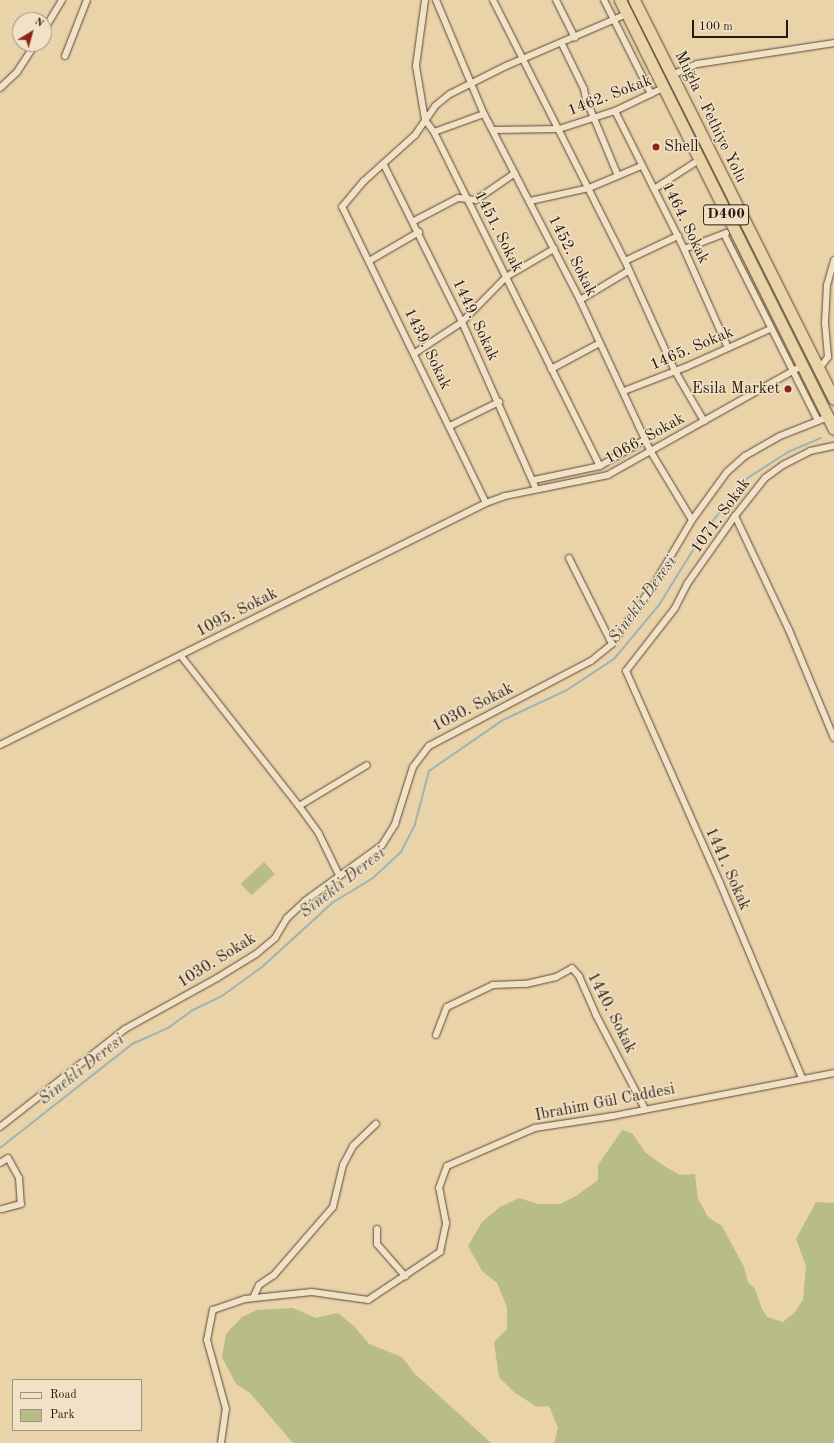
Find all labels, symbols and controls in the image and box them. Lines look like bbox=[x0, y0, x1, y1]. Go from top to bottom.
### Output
north arrow bbox=[12, 12, 52, 52]
scale bar bbox=[694, 12, 790, 38]
text: N bbox=[32, 16, 46, 30]
text: 100 m bbox=[699, 21, 733, 33]
street label: Muğla - Fethiye Yolu bbox=[670, 48, 750, 186]
street label: 1462. Sokak bbox=[565, 71, 655, 121]
place label: Shell bbox=[664, 137, 699, 157]
marker: Shell bbox=[651, 142, 661, 152]
street label: 1464. Sokak bbox=[657, 179, 713, 267]
street label: 1451. Sokak bbox=[469, 188, 527, 276]
road number: D400 bbox=[703, 202, 749, 228]
street label: 1452. Sokak bbox=[543, 212, 601, 300]
street label: 1449. Sokak bbox=[448, 276, 502, 364]
street label: 1439. Sokak bbox=[399, 305, 455, 393]
street label: 1465. Sokak bbox=[648, 323, 736, 375]
place label: Esila Market bbox=[692, 379, 780, 399]
marker: Esila Market bbox=[783, 384, 793, 394]
street label: 1066. Sokak bbox=[602, 409, 688, 469]
street label: 1071. Sokak bbox=[687, 475, 755, 557]
water label: Sinekli Deresi bbox=[604, 552, 682, 648]
street label: 1095. Sokak bbox=[193, 584, 281, 642]
street label: 1030. Sokak bbox=[429, 679, 517, 737]
street label: 1441. Sokak bbox=[700, 825, 754, 913]
water label: Sinekli Deresi bbox=[296, 843, 390, 923]
street label: 1030. Sokak bbox=[174, 929, 260, 993]
street label: 1440. Sokak bbox=[582, 969, 640, 1057]
water label: Sinekli Deresi bbox=[35, 1030, 129, 1110]
street label: Ibrahim Gül Caddesi bbox=[533, 1080, 677, 1126]
legend bbox=[12, 1379, 142, 1431]
text: Road bbox=[50, 1389, 77, 1401]
text: Park bbox=[50, 1409, 75, 1421]

